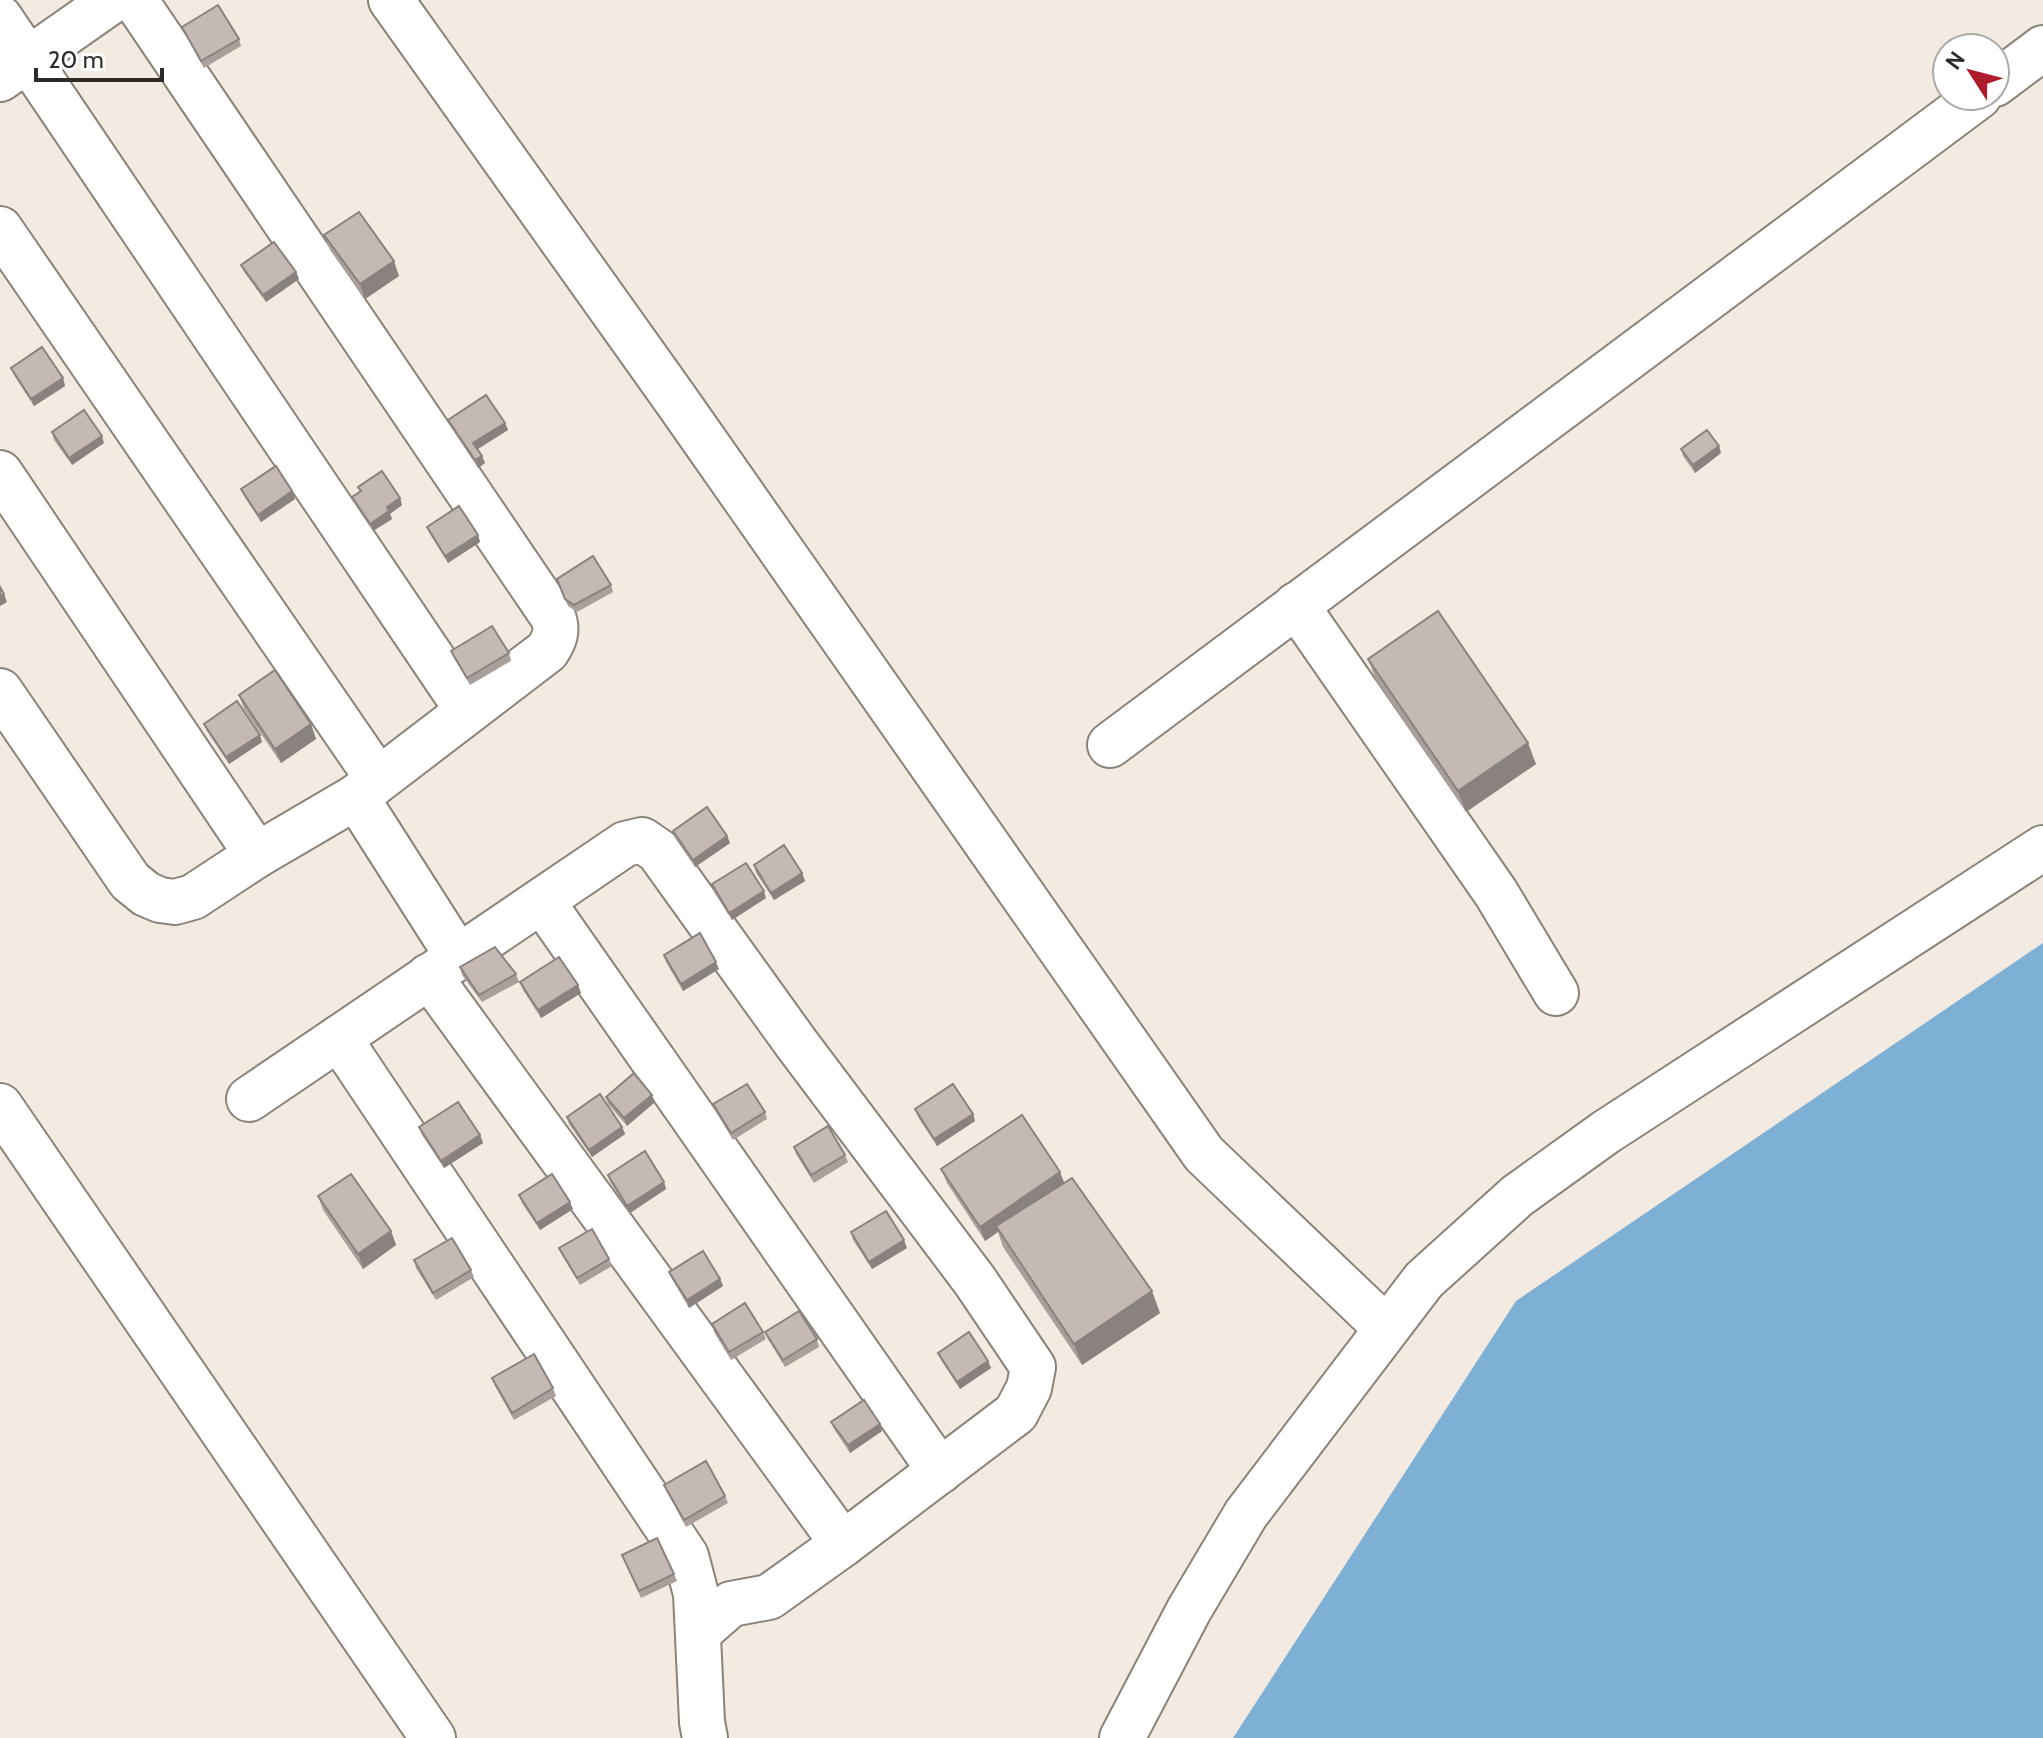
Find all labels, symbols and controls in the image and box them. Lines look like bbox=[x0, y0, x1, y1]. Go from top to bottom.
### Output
scale bar bbox=[36, 32, 162, 82]
north arrow bbox=[1931, 32, 2011, 112]
text: 20 m bbox=[48, 45, 104, 74]
text: N bbox=[1940, 46, 1971, 75]

